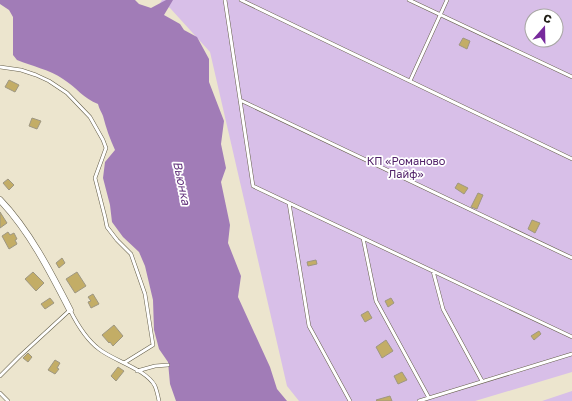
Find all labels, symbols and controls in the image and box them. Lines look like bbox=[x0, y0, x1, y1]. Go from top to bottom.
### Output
north arrow bbox=[524, 8, 564, 48]
text: С bbox=[542, 11, 554, 26]
park label: КП «Романово Лайф» bbox=[367, 154, 446, 180]
water label: Вьюнка bbox=[170, 160, 194, 208]

